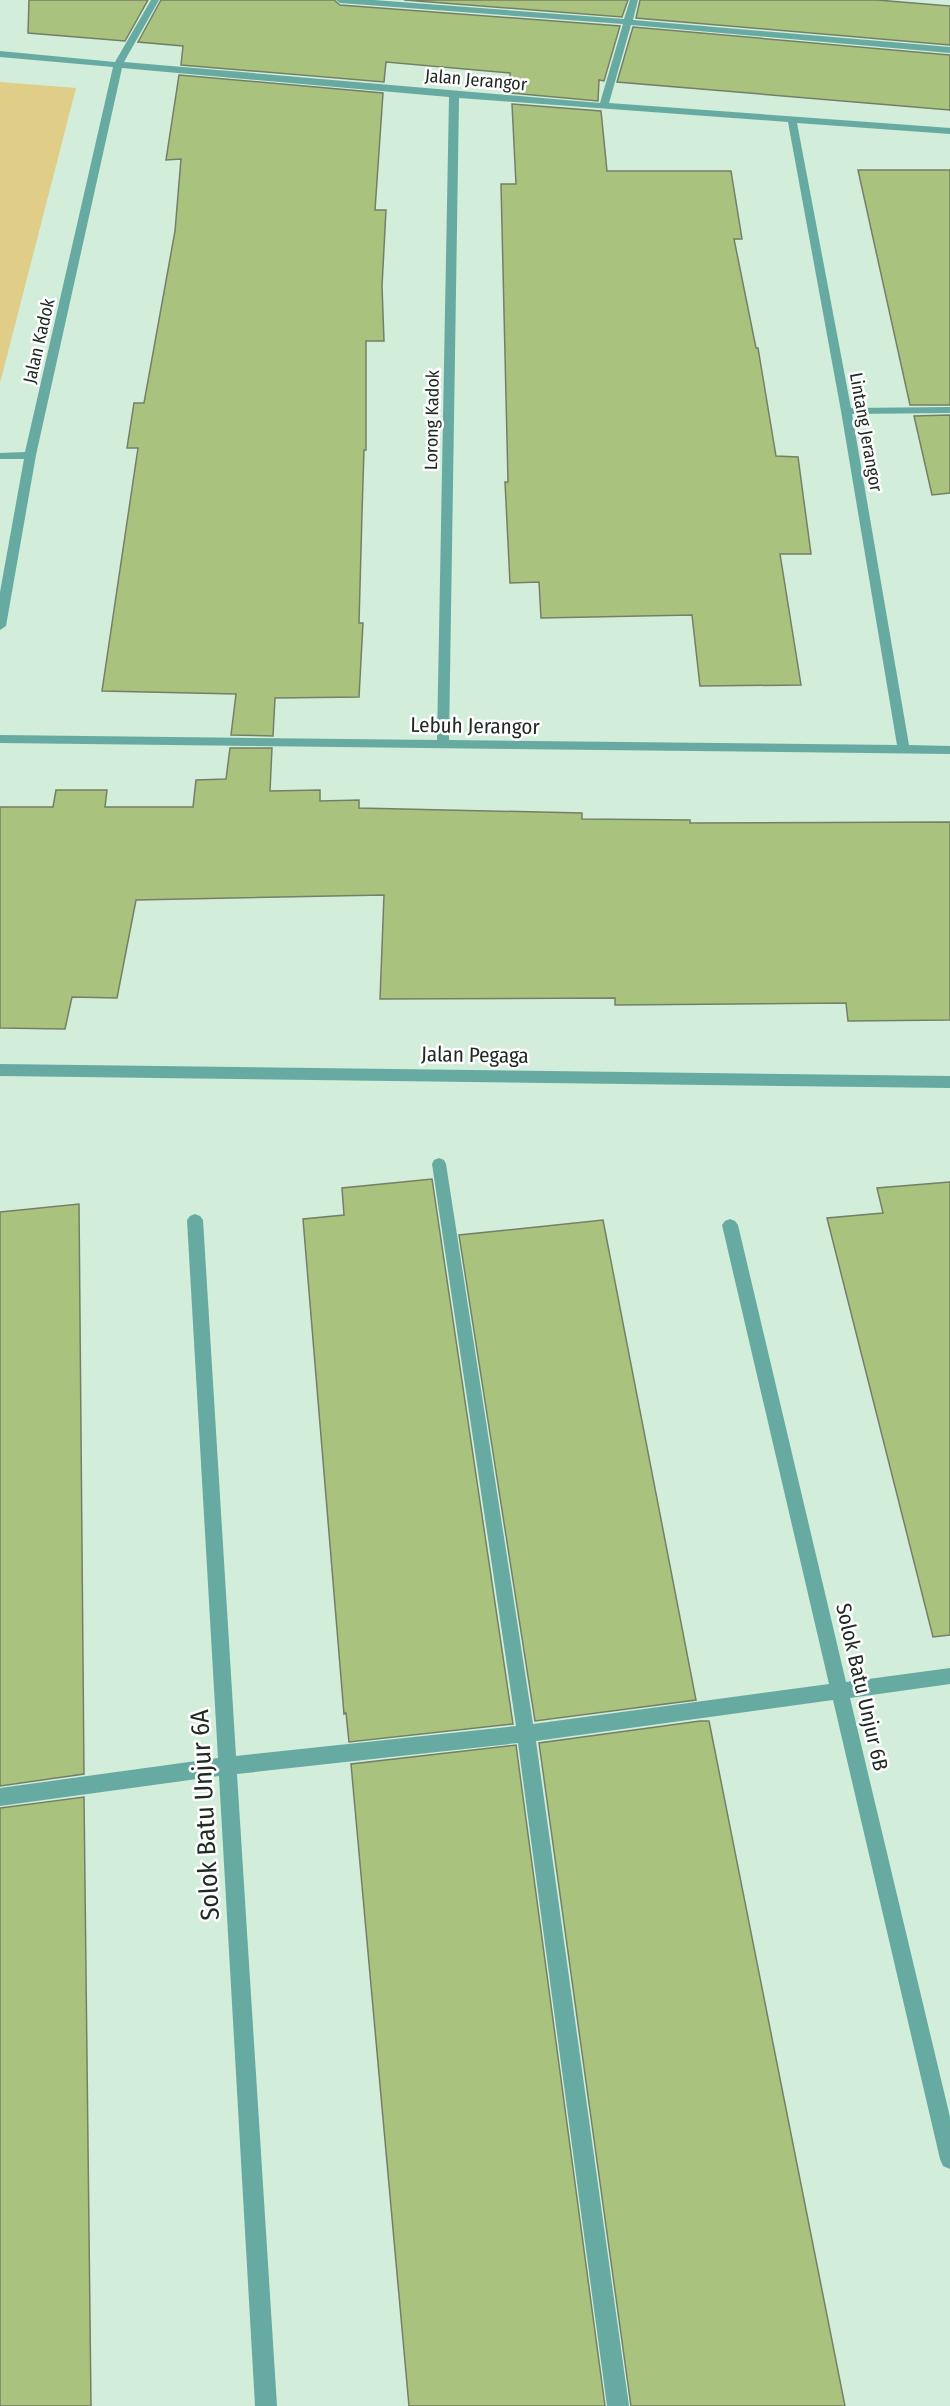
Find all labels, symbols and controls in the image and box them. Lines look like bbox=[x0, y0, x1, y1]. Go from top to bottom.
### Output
street label: Jalan Jerangor bbox=[424, 65, 529, 95]
street label: Jalan Kadok bbox=[19, 296, 60, 386]
street label: Lorong Kadok bbox=[420, 369, 444, 470]
street label: Lintang Jerangor bbox=[845, 371, 887, 494]
street label: Lebuh Jerangor bbox=[410, 712, 541, 740]
street label: Jalan Pegaga bbox=[421, 1041, 529, 1069]
street label: Solok Batu Unjur 6B bbox=[830, 1601, 894, 1773]
street label: Solok Batu Unjur 6A bbox=[184, 1708, 226, 1921]

